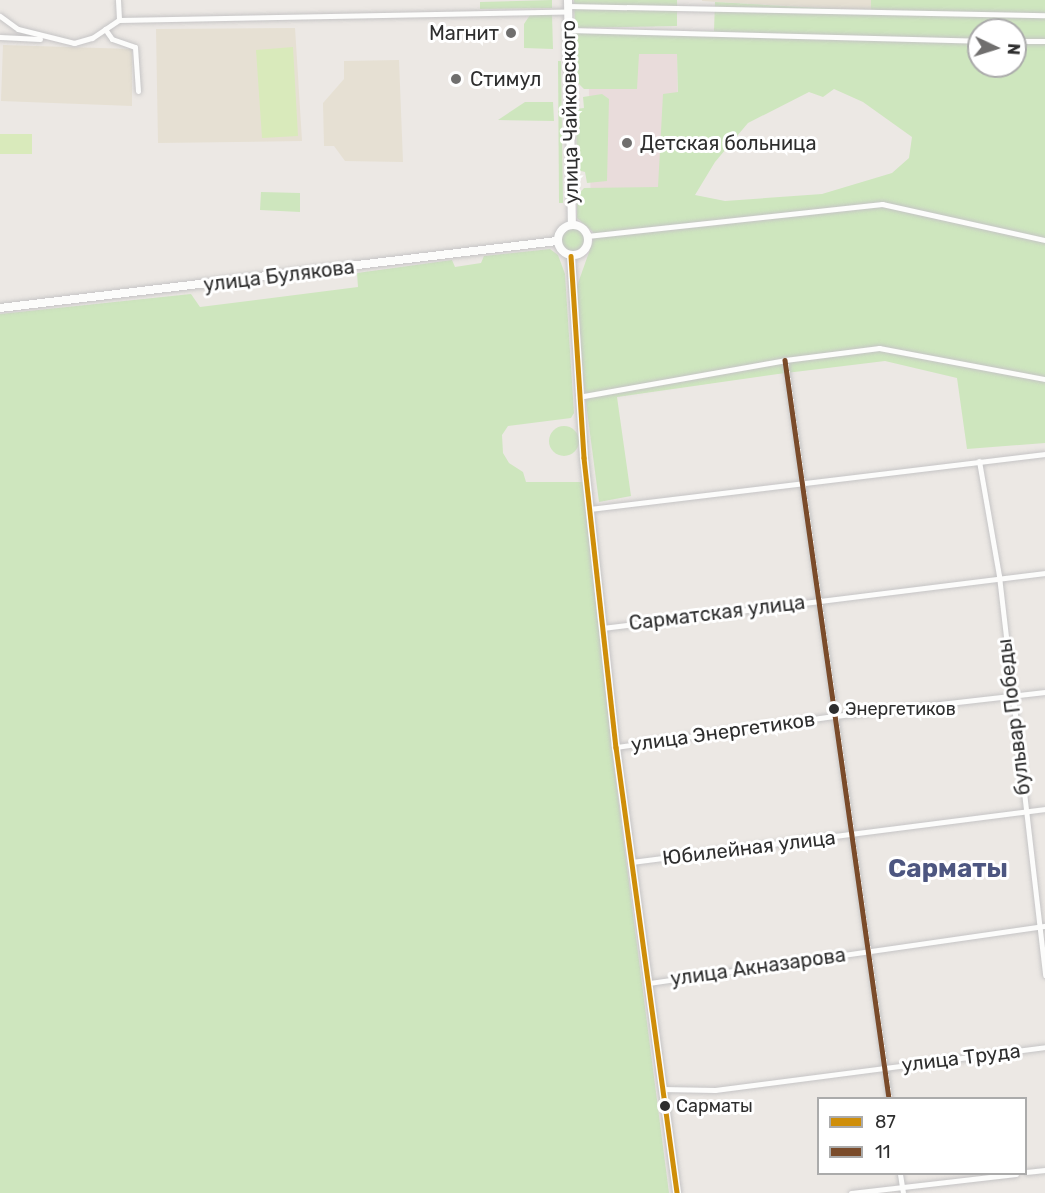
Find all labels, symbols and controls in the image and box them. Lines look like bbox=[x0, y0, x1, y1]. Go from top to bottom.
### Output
north arrow bbox=[967, 18, 1027, 78]
street label: улица Чайковского bbox=[556, 20, 584, 204]
place label: Магнит bbox=[429, 21, 499, 45]
marker: Магнит bbox=[504, 26, 518, 40]
text: N bbox=[1004, 43, 1023, 56]
place label: Стимул bbox=[470, 67, 541, 91]
marker: Стимул bbox=[447, 70, 465, 88]
place label: Детская больница bbox=[640, 131, 816, 155]
marker: Детская больница bbox=[618, 134, 636, 152]
street label: улица Булякова bbox=[202, 255, 356, 297]
street label: Сарматская улица bbox=[628, 590, 806, 636]
street label: бульвар Победы bbox=[992, 637, 1036, 797]
place label: Энергетиков bbox=[845, 698, 956, 720]
marker: Энергетиков bbox=[828, 703, 840, 715]
street label: улица Энергетиков bbox=[629, 707, 817, 757]
street label: Юбилейная улица bbox=[661, 825, 837, 871]
district label: Сарматы bbox=[888, 853, 1008, 885]
street label: улица Акназарова bbox=[669, 943, 847, 991]
street label: улица Труда bbox=[900, 1039, 1022, 1077]
place label: Сарматы bbox=[676, 1095, 753, 1117]
legend bbox=[817, 1097, 1027, 1175]
marker: Сарматы bbox=[659, 1100, 671, 1112]
text: 87 bbox=[875, 1111, 896, 1133]
text: 11 bbox=[875, 1141, 890, 1163]

